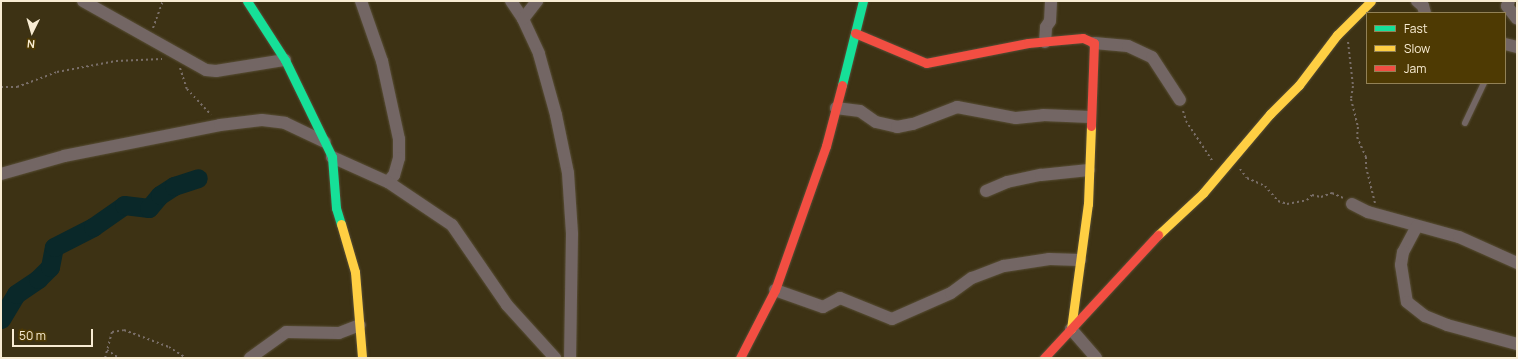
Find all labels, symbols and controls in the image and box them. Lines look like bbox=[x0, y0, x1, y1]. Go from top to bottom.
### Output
north arrow bbox=[12, 12, 52, 52]
legend bbox=[1366, 12, 1506, 84]
text: Fast bbox=[1404, 20, 1428, 37]
text: N bbox=[26, 37, 36, 52]
text: Slow bbox=[1404, 40, 1430, 57]
text: Jam bbox=[1404, 60, 1426, 77]
scale bar bbox=[14, 321, 95, 347]
text: 50 m bbox=[19, 327, 46, 344]

